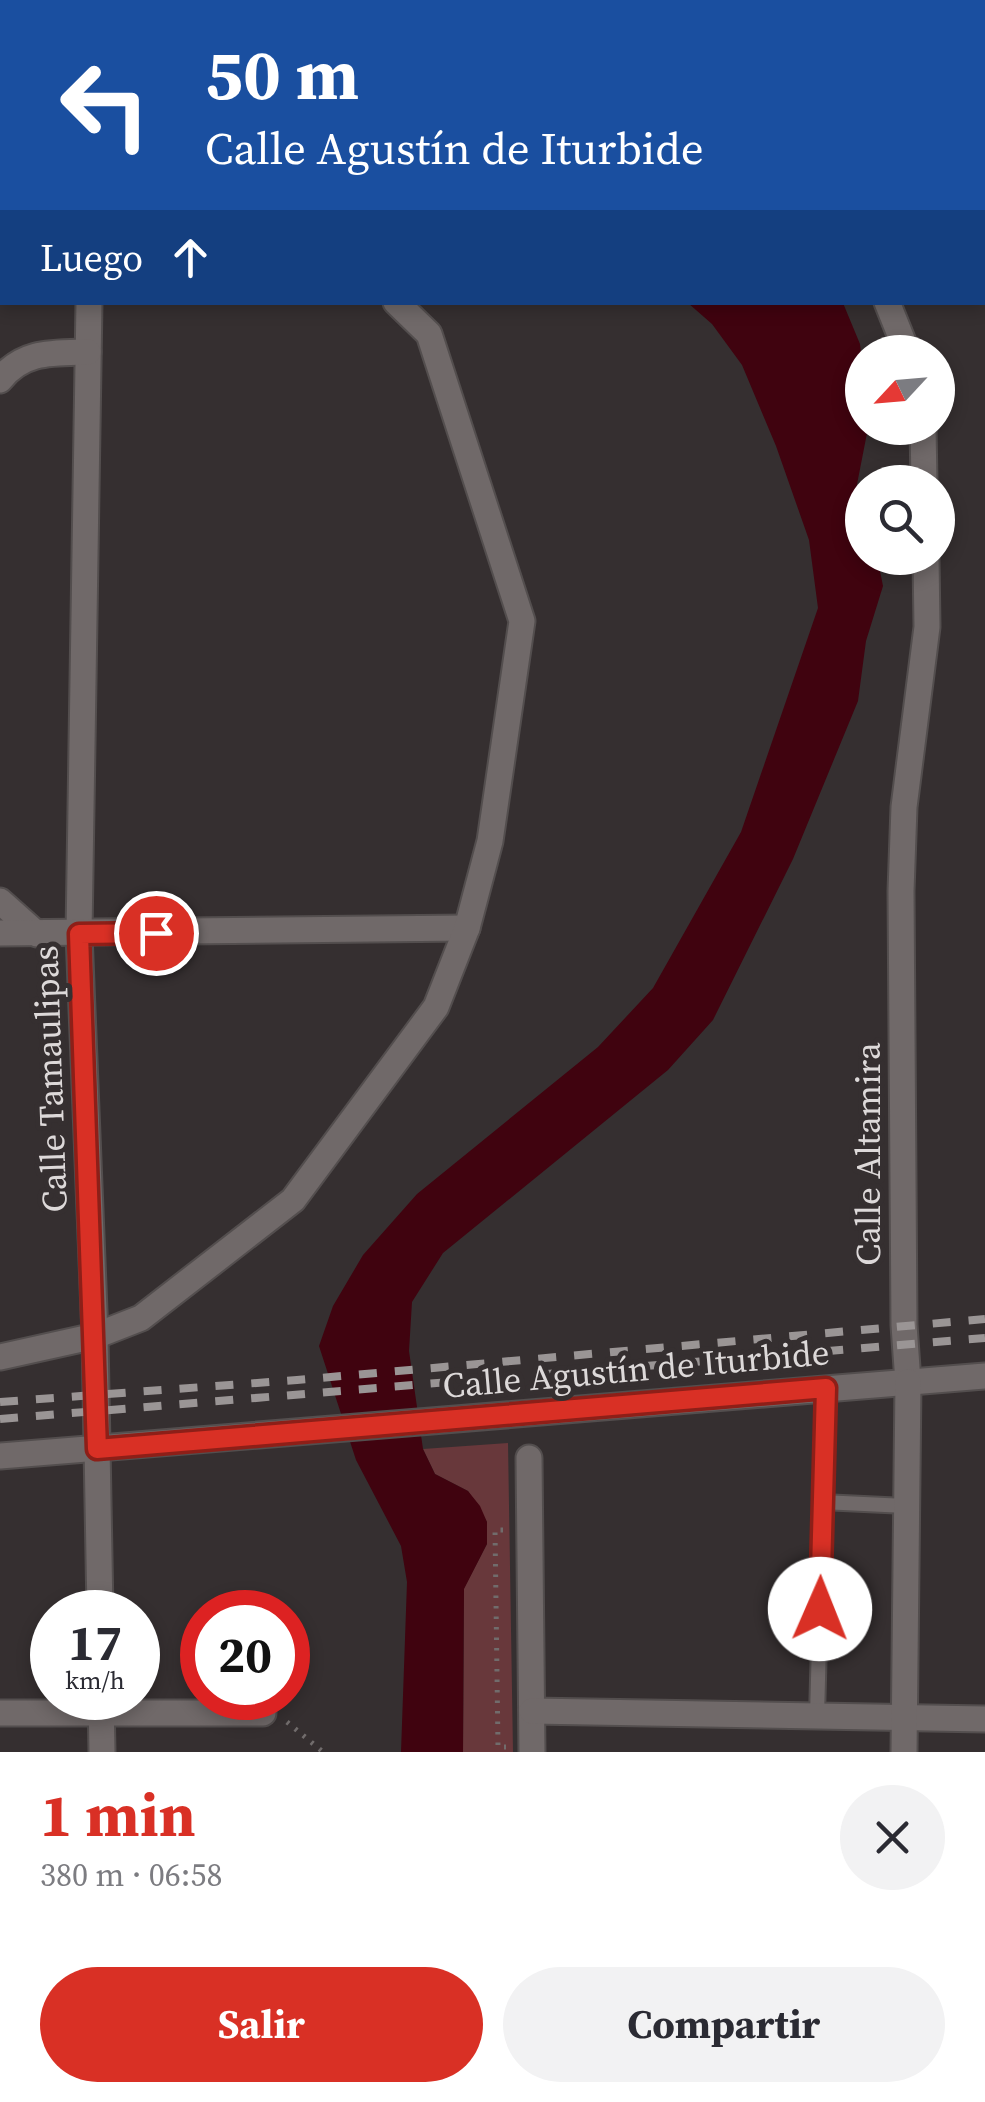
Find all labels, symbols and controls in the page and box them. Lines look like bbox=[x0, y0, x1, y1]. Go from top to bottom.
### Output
text: 50 m bbox=[205, 26, 359, 122]
icon: left bbox=[40, 40, 170, 170]
text: Calle Agustín de Iturbide bbox=[205, 117, 704, 179]
icon: ahead bbox=[163, 230, 218, 285]
text: Luego bbox=[40, 232, 143, 284]
north arrow bbox=[845, 335, 955, 445]
map controls bbox=[845, 335, 955, 575]
button: search bbox=[845, 465, 955, 575]
pin bbox=[114, 891, 199, 976]
icon: arrive bbox=[129, 906, 184, 961]
street label: Calle Tamaulipas bbox=[21, 945, 79, 1213]
street label: Calle Altamira bbox=[844, 1042, 892, 1266]
street label: Calle Agustín de Iturbide bbox=[441, 1328, 831, 1410]
position arrow bbox=[768, 1557, 872, 1661]
speed limit sign: 20 bbox=[180, 1590, 310, 1720]
text: 17 bbox=[68, 1608, 122, 1677]
text: km/h bbox=[65, 1663, 125, 1697]
text: 1 min bbox=[40, 1774, 196, 1856]
button: close bbox=[840, 1785, 945, 1890]
text: 380 m · 06:58 bbox=[40, 1853, 222, 1897]
button: Salir bbox=[40, 1967, 483, 2082]
button: Compartir bbox=[503, 1967, 945, 2082]

